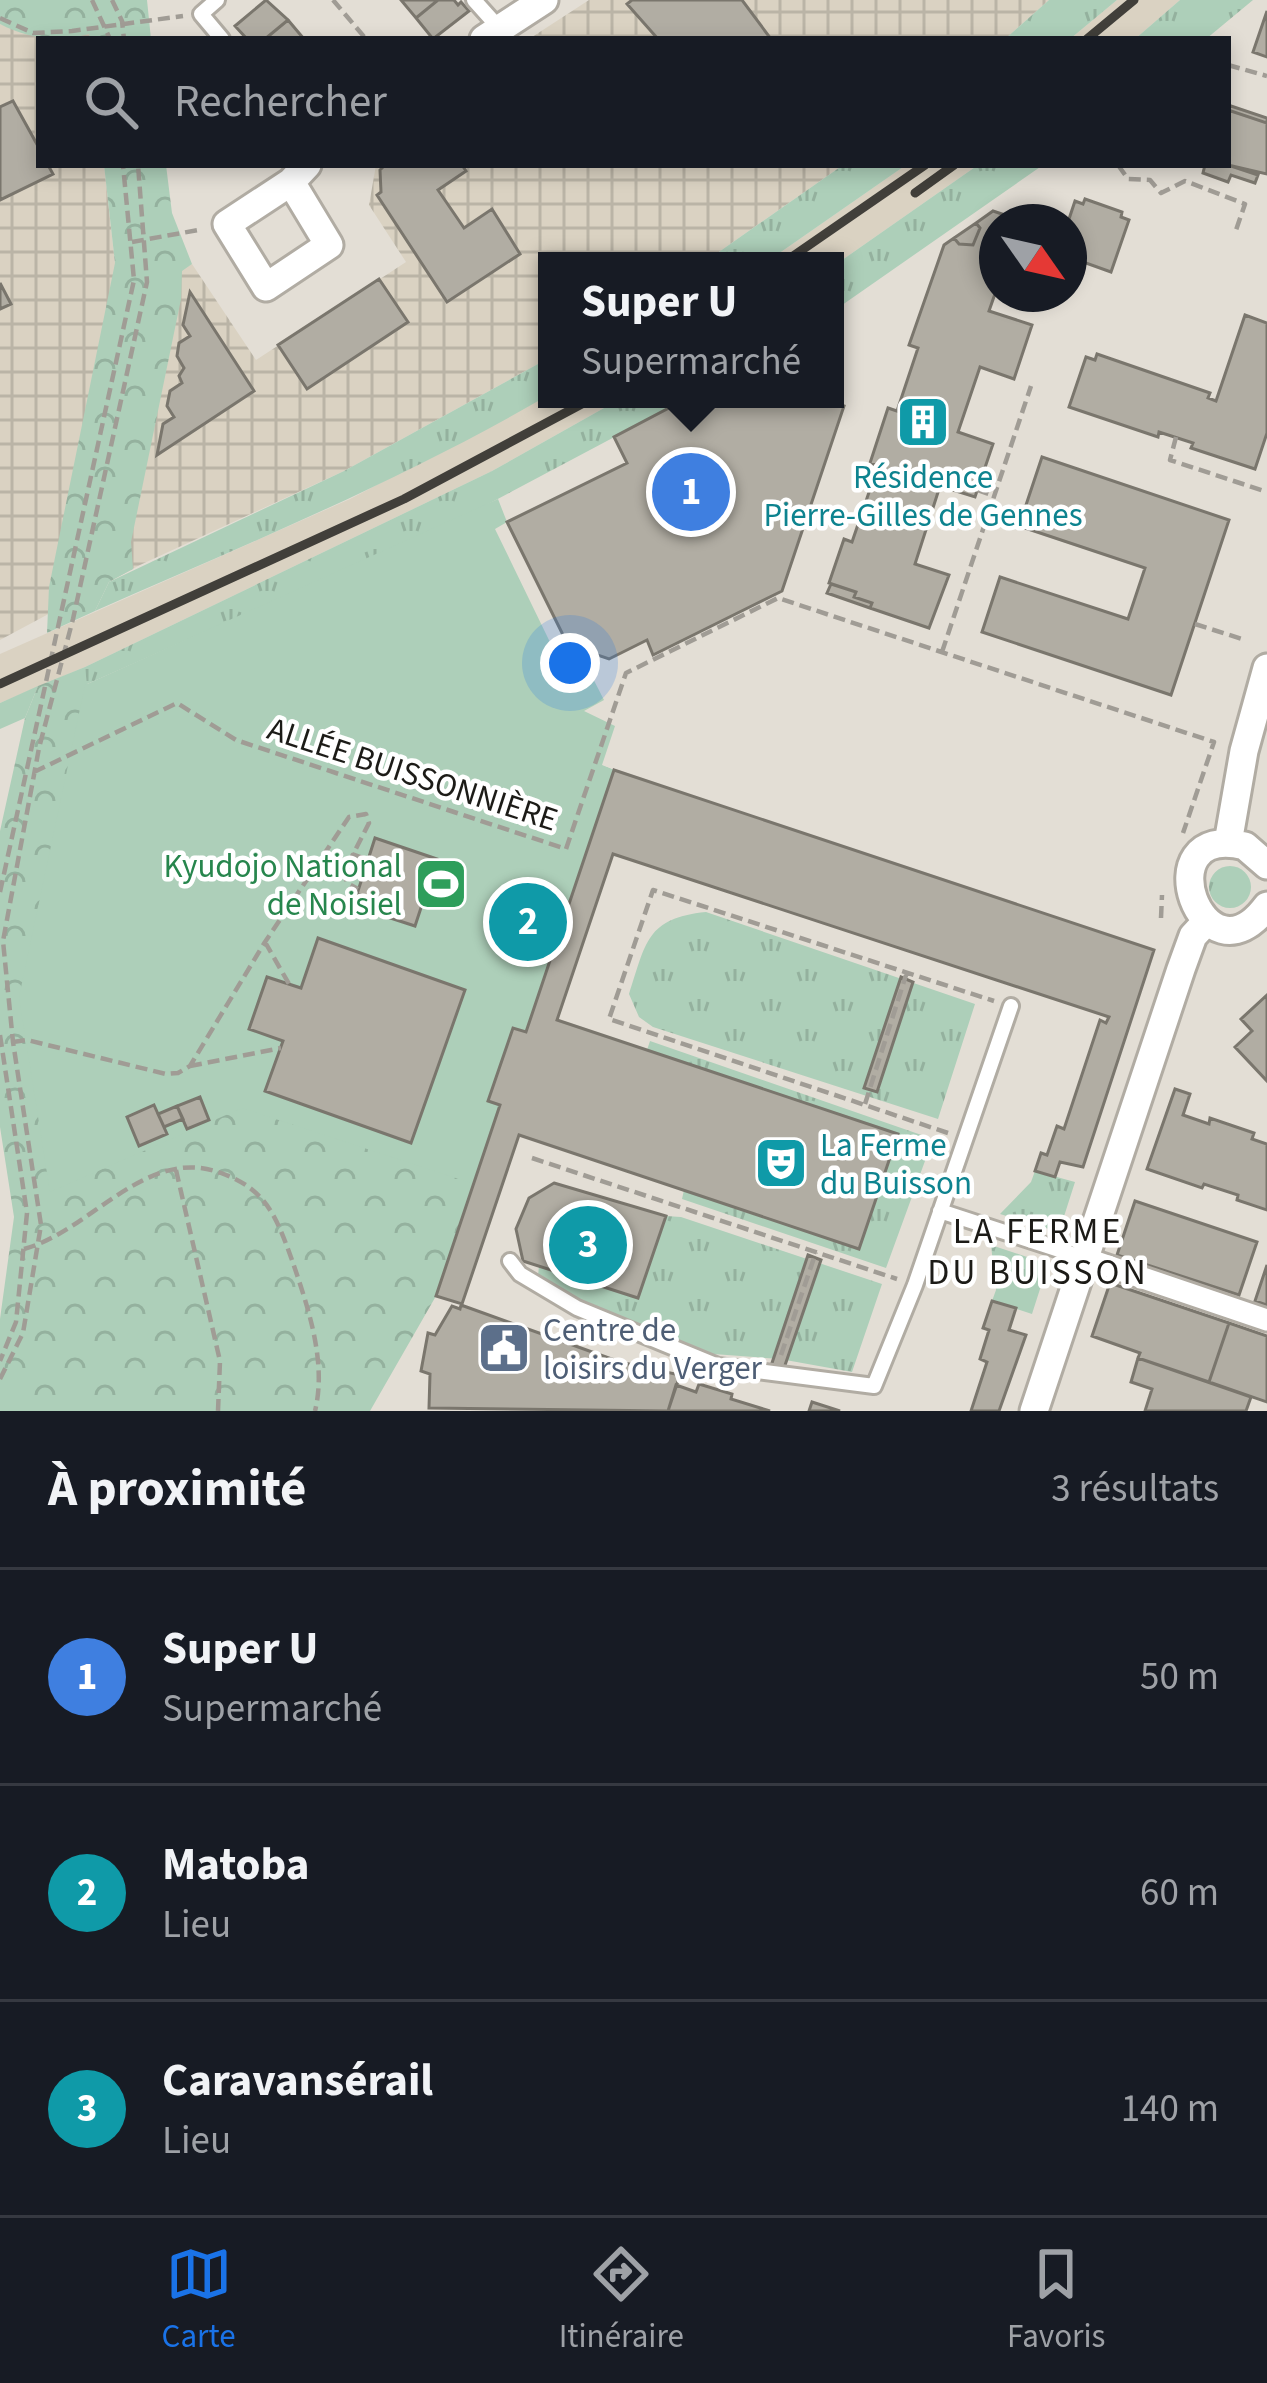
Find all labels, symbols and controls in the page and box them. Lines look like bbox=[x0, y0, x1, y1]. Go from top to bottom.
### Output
search box bbox=[36, 36, 1231, 168]
icon: search bbox=[78, 69, 144, 135]
text: Rechercher bbox=[174, 70, 387, 134]
north arrow bbox=[979, 204, 1087, 312]
popup bbox=[538, 252, 844, 408]
text: Super U bbox=[581, 270, 737, 334]
text: Supermarché bbox=[581, 334, 801, 390]
building icon: Résidence Pierre-Gilles de Gennes bbox=[895, 394, 951, 450]
pin: 1 bbox=[652, 447, 730, 537]
place label: Résidence Pierre-Gilles de Gennes bbox=[763, 454, 1083, 539]
your location bbox=[540, 633, 600, 693]
street label: ALLÉE BUISSONNIÈRE bbox=[261, 705, 564, 843]
place label: Kyudojo National de Noisiel bbox=[164, 843, 402, 928]
sports icon: Kyudojo National de Noisiel bbox=[413, 856, 469, 912]
pin: 2 bbox=[489, 877, 567, 967]
place label: La Ferme du Buisson bbox=[820, 1122, 972, 1207]
theatre icon: La Ferme du Buisson bbox=[753, 1135, 809, 1191]
pin: 3 bbox=[549, 1200, 627, 1290]
district label: LA FERME DU BUISSON bbox=[927, 1206, 1149, 1298]
place label: Centre de loisirs du Verger bbox=[543, 1307, 763, 1392]
public building icon: Centre de loisirs du Verger bbox=[476, 1320, 532, 1376]
text: À proximité bbox=[48, 1453, 306, 1525]
text: 3 résultats bbox=[1051, 1461, 1219, 1517]
text: Super U bbox=[162, 1617, 319, 1681]
text: 1 bbox=[77, 1649, 97, 1705]
text: 50 m bbox=[1140, 1649, 1219, 1705]
text: Supermarché bbox=[162, 1681, 382, 1737]
text: Matoba bbox=[162, 1833, 310, 1897]
text: 2 bbox=[77, 1865, 97, 1921]
text: 60 m bbox=[1140, 1865, 1219, 1921]
text: Lieu bbox=[162, 1897, 231, 1953]
text: Caravansérail bbox=[162, 2049, 433, 2113]
text: 3 bbox=[77, 2081, 97, 2137]
text: 140 m bbox=[1121, 2081, 1219, 2137]
text: Lieu bbox=[162, 2113, 231, 2169]
tab: Carte bbox=[162, 2241, 236, 2360]
tab: Itinéraire bbox=[559, 2241, 684, 2360]
tab: Favoris bbox=[1007, 2241, 1105, 2360]

